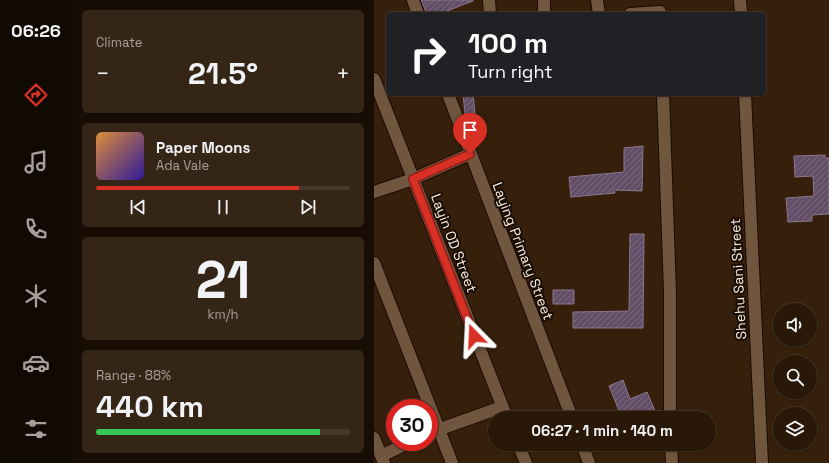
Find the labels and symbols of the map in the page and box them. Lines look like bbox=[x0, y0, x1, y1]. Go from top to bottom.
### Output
pin bbox=[453, 113, 487, 154]
street label: Laying Primary Street bbox=[488, 180, 558, 322]
street label: Layin OD Street bbox=[427, 191, 481, 295]
street label: Shehu Sani Street bbox=[726, 218, 750, 340]
position arrow bbox=[453, 315, 495, 357]
speed limit sign: 30 bbox=[386, 399, 438, 451]

